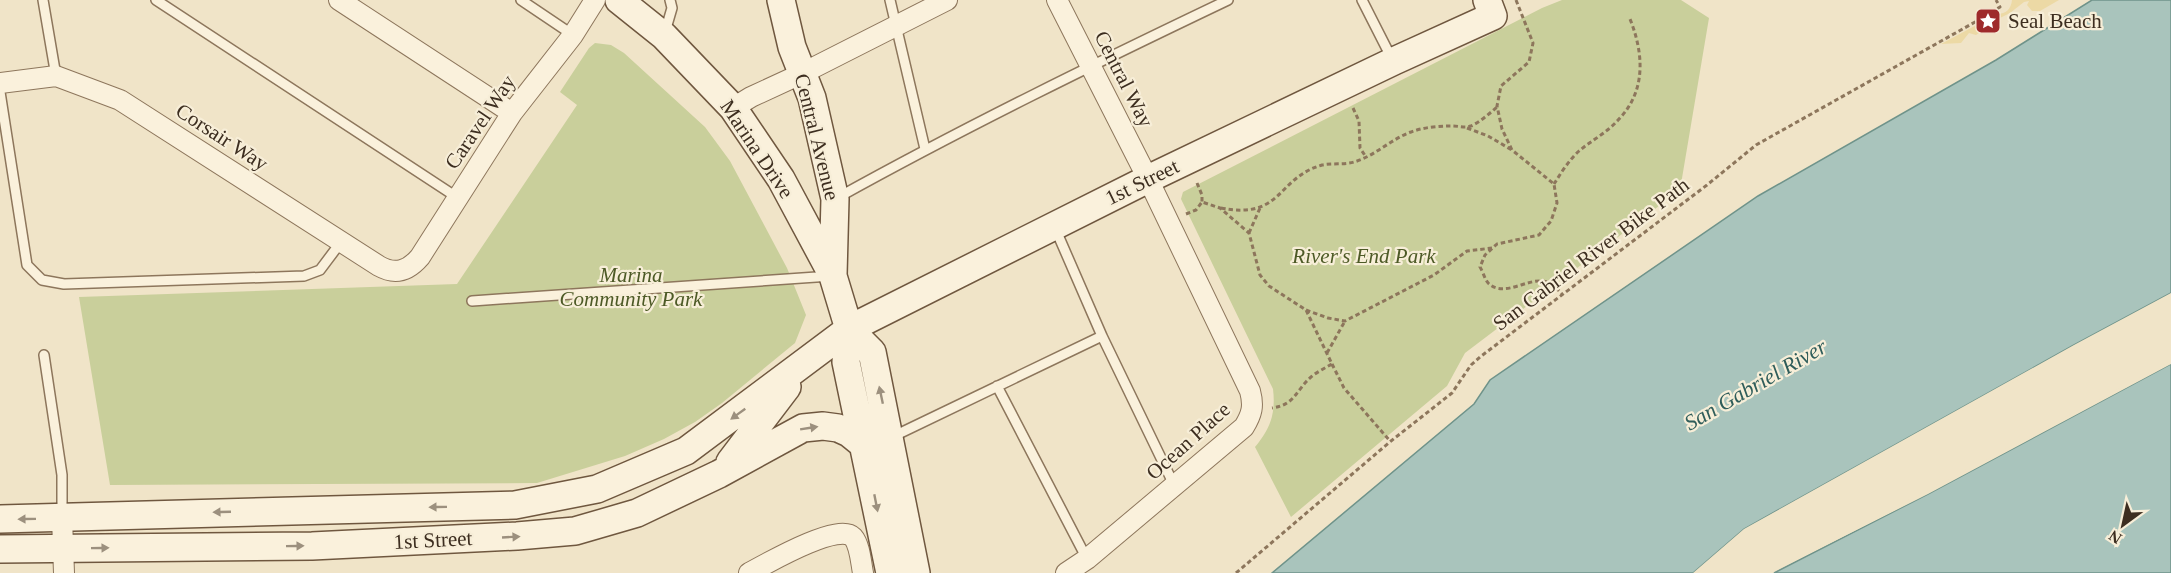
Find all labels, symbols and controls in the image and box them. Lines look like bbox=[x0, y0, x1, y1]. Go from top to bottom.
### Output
place icon: Seal Beach bbox=[1973, 6, 2003, 36]
place label: Seal Beach bbox=[2008, 9, 2102, 33]
street label: Central Way bbox=[1090, 27, 1159, 132]
street label: Caravel Way bbox=[440, 70, 520, 174]
street label: Central Avenue bbox=[790, 71, 844, 203]
street label: Marina Drive bbox=[715, 95, 799, 203]
street label: Corsair Way bbox=[172, 98, 273, 176]
street label: 1st Street bbox=[1101, 154, 1183, 210]
street label: San Gabriel River Bike Path bbox=[1488, 172, 1694, 336]
park label: River's End Park bbox=[1291, 244, 1436, 268]
park label: Marina Community Park bbox=[560, 263, 703, 311]
water label: San Gabriel River bbox=[1680, 333, 1831, 435]
one-way arrow bbox=[876, 385, 885, 404]
street label: Ocean Place bbox=[1141, 397, 1235, 485]
one-way arrow bbox=[730, 407, 745, 419]
one-way arrow bbox=[800, 424, 819, 433]
one-way arrow bbox=[872, 494, 881, 513]
north arrow bbox=[2093, 495, 2153, 555]
one-way arrow bbox=[428, 503, 447, 512]
one-way arrow bbox=[213, 507, 232, 516]
one-way arrow bbox=[17, 514, 36, 523]
street label: 1st Street bbox=[393, 526, 473, 554]
text: N bbox=[2105, 527, 2125, 547]
one-way arrow bbox=[502, 532, 521, 541]
one-way arrow bbox=[286, 541, 305, 551]
one-way arrow bbox=[91, 543, 110, 553]

